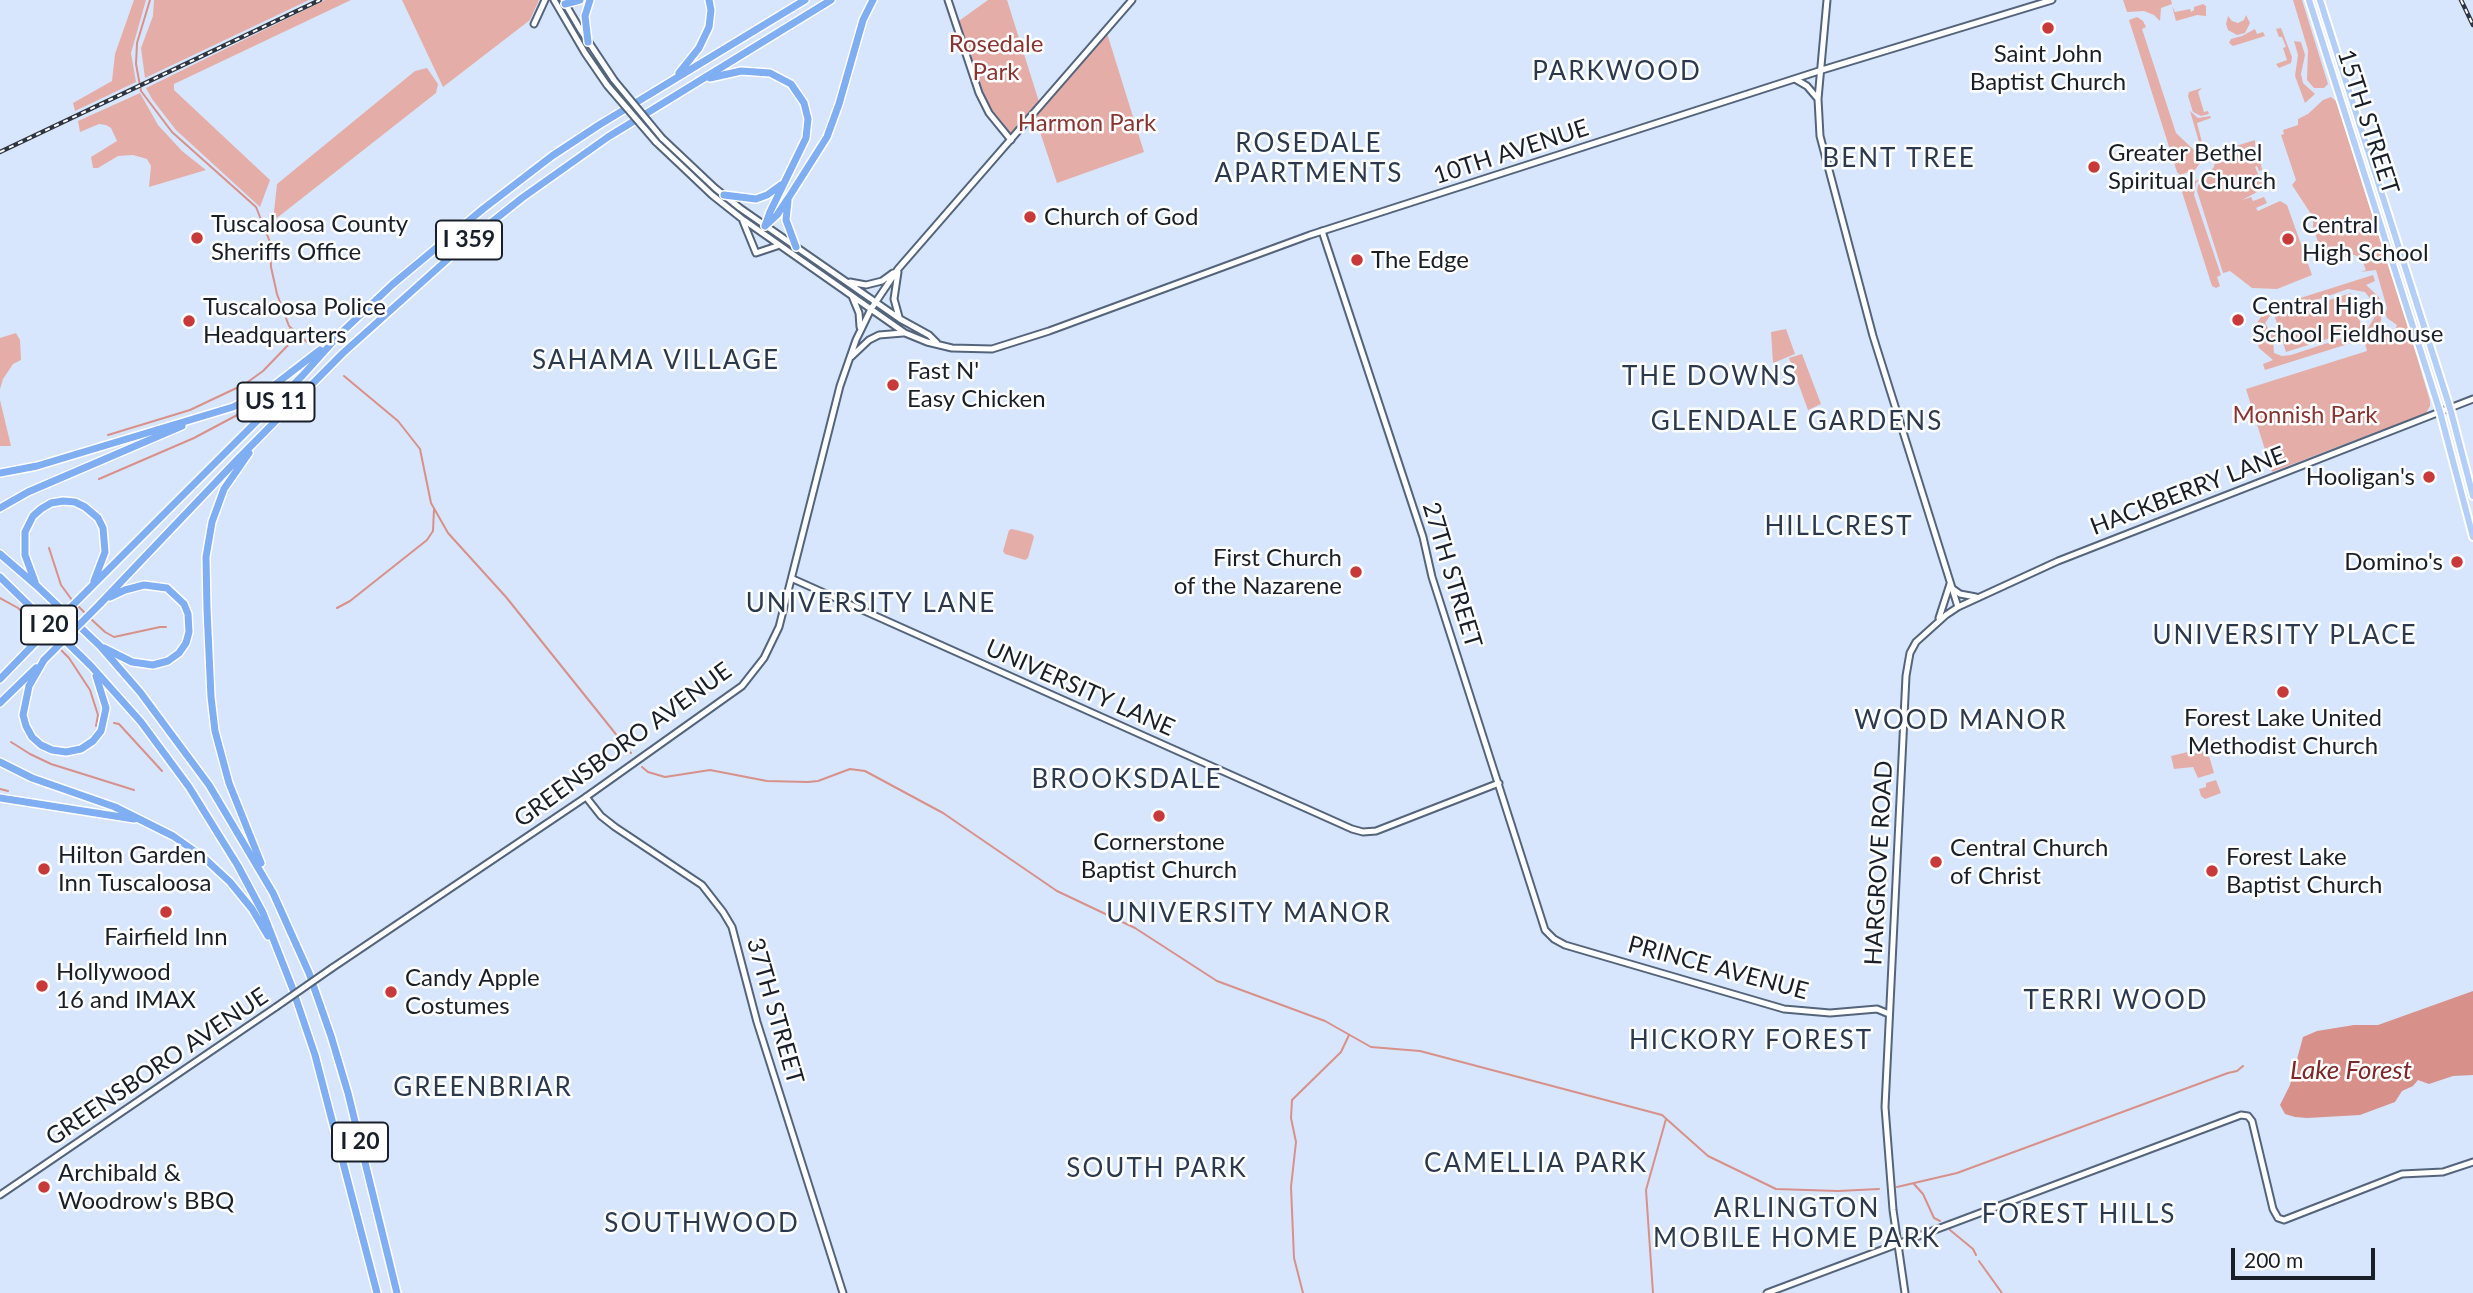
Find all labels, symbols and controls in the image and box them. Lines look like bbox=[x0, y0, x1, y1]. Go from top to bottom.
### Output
marker: Saint John Baptist Church bbox=[2040, 20, 2056, 36]
park label: Rosedale Park bbox=[949, 30, 1043, 86]
place label: Saint John Baptist Church bbox=[1970, 40, 2126, 96]
street label: 15TH STREET bbox=[2331, 46, 2405, 198]
district label: PARKWOOD bbox=[1533, 56, 1701, 88]
park label: Harmon Park bbox=[1018, 109, 1156, 137]
street label: 10TH AVENUE bbox=[1430, 113, 1592, 191]
district label: ROSEDALE APARTMENTS bbox=[1216, 128, 1402, 190]
place label: Greater Bethel Spiritual Church bbox=[2108, 139, 2276, 195]
district label: BENT TREE bbox=[1823, 143, 1975, 175]
marker: Greater Bethel Spiritual Church bbox=[2086, 159, 2102, 175]
place label: Church of God bbox=[1044, 203, 1198, 231]
marker: Church of God bbox=[1022, 209, 1038, 225]
place label: Tuscaloosa County Sheriffs Office bbox=[211, 210, 408, 266]
place label: Central High School bbox=[2302, 211, 2429, 267]
road number: I 359 bbox=[436, 220, 502, 260]
marker: Tuscaloosa County Sheriffs Office bbox=[189, 230, 205, 246]
marker: Central High School bbox=[2280, 231, 2296, 247]
place label: The Edge bbox=[1371, 246, 1469, 274]
marker: The Edge bbox=[1349, 252, 1365, 268]
place label: Central High School Fieldhouse bbox=[2252, 292, 2443, 348]
place label: Tuscaloosa Police Headquarters bbox=[203, 293, 386, 349]
marker: Central High School Fieldhouse bbox=[2230, 312, 2246, 328]
marker: Tuscaloosa Police Headquarters bbox=[181, 313, 197, 329]
district label: SAHAMA VILLAGE bbox=[534, 345, 778, 377]
place label: Fast N' Easy Chicken bbox=[907, 357, 1046, 413]
district label: THE DOWNS bbox=[1623, 361, 1797, 393]
marker: Fast N' Easy Chicken bbox=[885, 377, 901, 393]
road number: US 11 bbox=[238, 382, 314, 422]
park label: Monnish Park bbox=[2233, 401, 2377, 429]
district label: GLENDALE GARDENS bbox=[1653, 406, 1941, 438]
street label: HACKBERRY LANE bbox=[2086, 441, 2290, 541]
place label: Hooligan's bbox=[2306, 463, 2415, 491]
marker: Hooligan's bbox=[2421, 469, 2437, 485]
street label: 27TH STREET bbox=[1416, 499, 1488, 651]
district label: HILLCREST bbox=[1766, 511, 1912, 543]
place label: First Church of the Nazarene bbox=[1174, 544, 1342, 600]
place label: Domino's bbox=[2344, 548, 2443, 576]
marker: Domino's bbox=[2449, 554, 2465, 570]
marker: First Church of the Nazarene bbox=[1348, 564, 1364, 580]
district label: UNIVERSITY LANE bbox=[748, 588, 994, 620]
road number: I 20 bbox=[21, 606, 77, 645]
district label: UNIVERSITY PLACE bbox=[2154, 620, 2416, 652]
street label: UNIVERSITY LANE bbox=[981, 633, 1179, 743]
street label: GREENSBORO AVENUE bbox=[509, 657, 737, 833]
marker: Forest Lake United Methodist Church bbox=[2275, 684, 2291, 700]
place label: Forest Lake United Methodist Church bbox=[2184, 704, 2382, 760]
district label: WOOD MANOR bbox=[1856, 705, 2066, 737]
street label: HARGROVE ROAD bbox=[1859, 760, 1899, 966]
district label: BROOKSDALE bbox=[1033, 764, 1221, 796]
marker: Cornerstone Baptist Church bbox=[1151, 808, 1167, 824]
place label: Cornerstone Baptist Church bbox=[1081, 828, 1237, 884]
place label: Central Church of Christ bbox=[1950, 834, 2108, 890]
place label: Hilton Garden Inn Tuscaloosa bbox=[58, 841, 211, 897]
place label: Forest Lake Baptist Church bbox=[2226, 843, 2382, 899]
marker: Central Church of Christ bbox=[1928, 854, 1944, 870]
marker: Hilton Garden Inn Tuscaloosa bbox=[36, 861, 52, 877]
marker: Forest Lake Baptist Church bbox=[2204, 863, 2220, 879]
district label: UNIVERSITY MANOR bbox=[1108, 898, 1390, 930]
marker: Fairfield Inn bbox=[158, 904, 174, 920]
place label: Fairfield Inn bbox=[104, 923, 228, 951]
street label: PRINCE AVENUE bbox=[1625, 930, 1811, 1006]
street label: 37TH STREET bbox=[740, 935, 810, 1087]
place label: Hollywood 16 and IMAX bbox=[56, 958, 196, 1014]
place label: Candy Apple Costumes bbox=[405, 964, 540, 1020]
marker: Hollywood 16 and IMAX bbox=[34, 978, 50, 994]
street label: GREENSBORO AVENUE bbox=[41, 982, 273, 1152]
marker: Candy Apple Costumes bbox=[383, 984, 399, 1000]
district label: TERRI WOOD bbox=[2025, 985, 2207, 1017]
district label: HICKORY FOREST bbox=[1631, 1025, 1871, 1057]
water label: Lake Forest bbox=[2290, 1055, 2412, 1087]
district label: GREENBRIAR bbox=[395, 1072, 571, 1104]
road number: I 20 bbox=[332, 1122, 388, 1162]
district label: CAMELLIA PARK bbox=[1426, 1148, 1646, 1180]
district label: SOUTH PARK bbox=[1068, 1153, 1246, 1185]
place label: Archibald & Woodrow's BBQ bbox=[58, 1159, 234, 1215]
marker: Archibald & Woodrow's BBQ bbox=[36, 1179, 52, 1195]
district label: ARLINGTON MOBILE HOME PARK bbox=[1655, 1193, 1939, 1254]
district label: FOREST HILLS bbox=[1983, 1199, 2175, 1231]
district label: SOUTHWOOD bbox=[605, 1208, 799, 1240]
scale bar bbox=[2235, 1234, 2378, 1278]
text: 200 m bbox=[2244, 1247, 2303, 1272]

